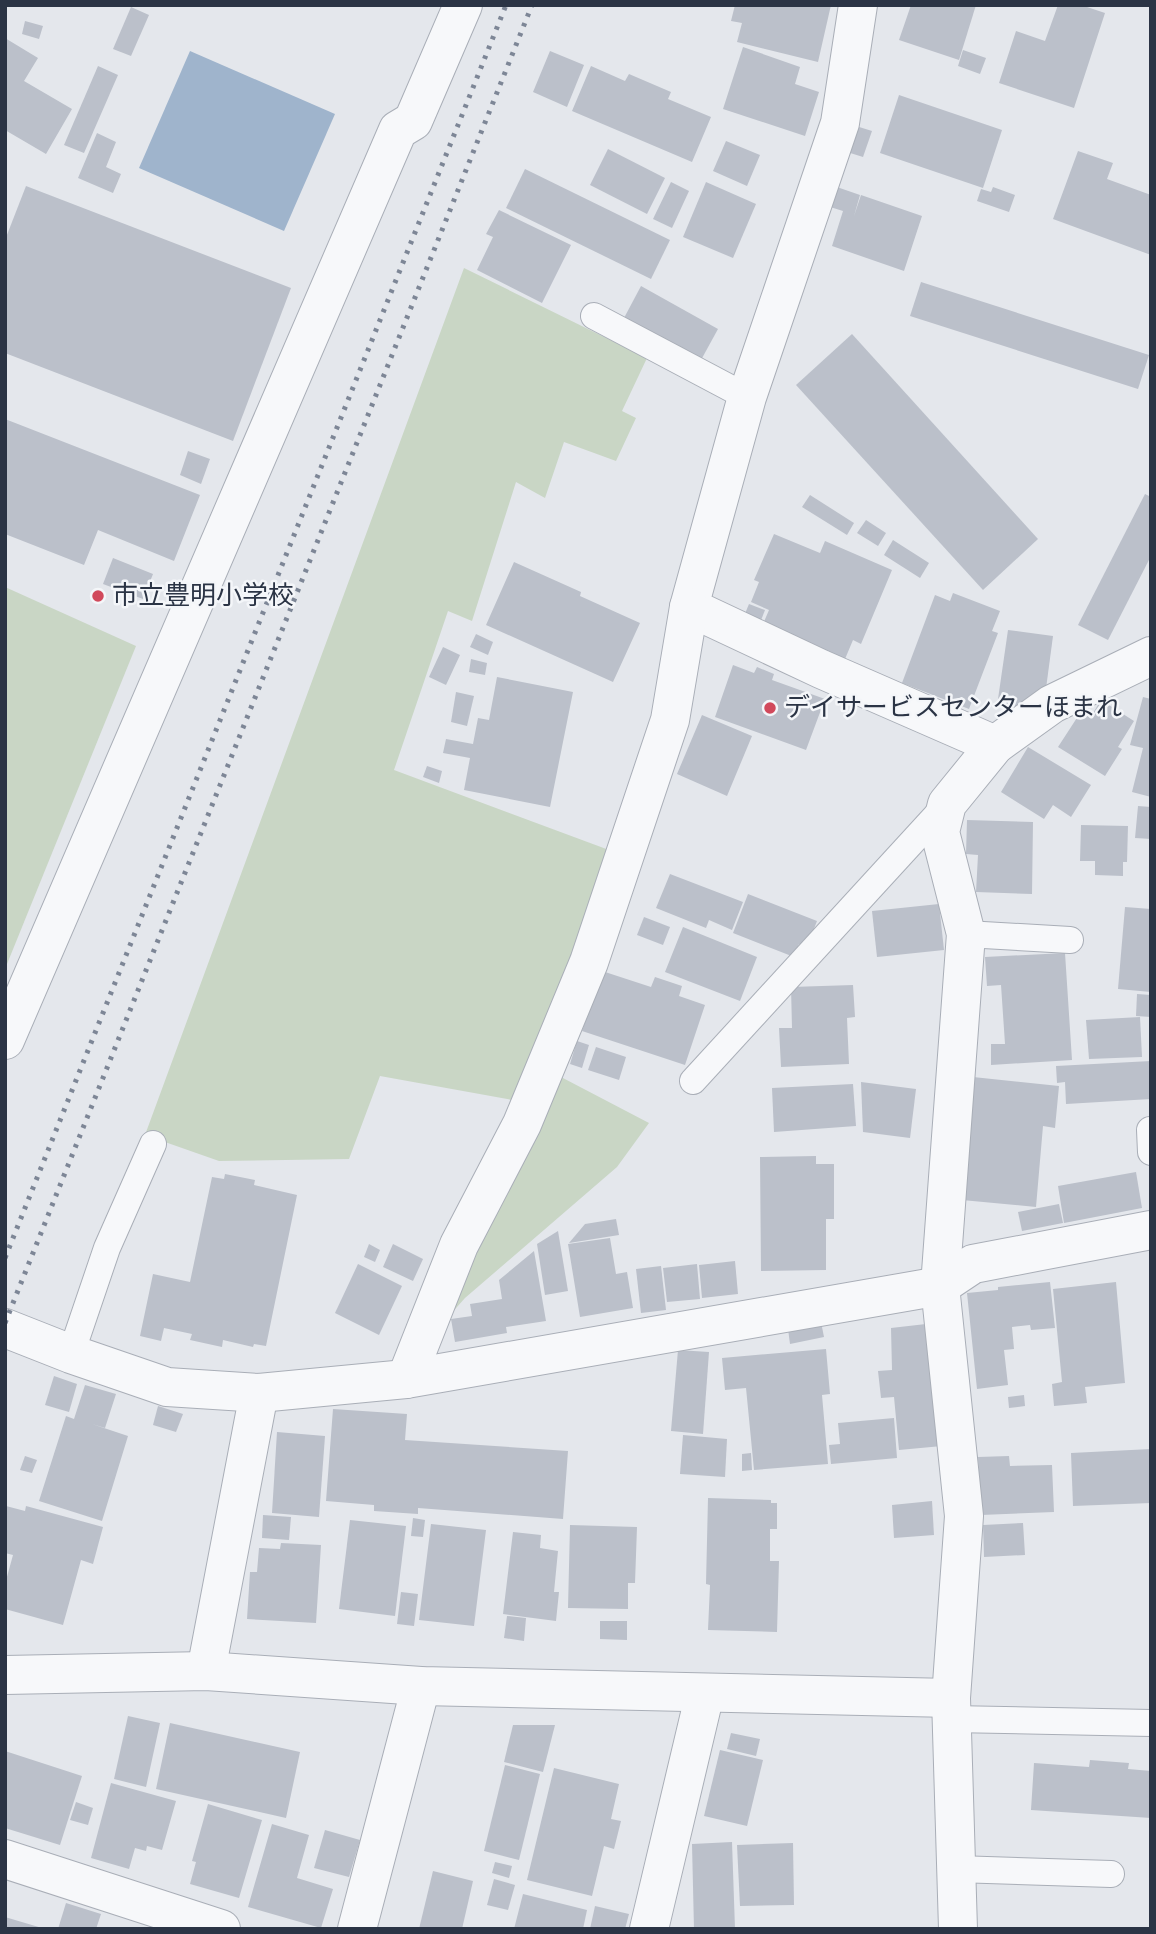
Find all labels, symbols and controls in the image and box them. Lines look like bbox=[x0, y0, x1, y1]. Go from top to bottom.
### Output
place label: 市立豊明小学校 bbox=[112, 581, 294, 609]
marker: 市立豊明小学校 bbox=[90, 588, 106, 604]
place label: デイサービスセンターほまれ bbox=[784, 693, 1122, 721]
marker: デイサービスセンターほまれ bbox=[762, 700, 778, 716]

